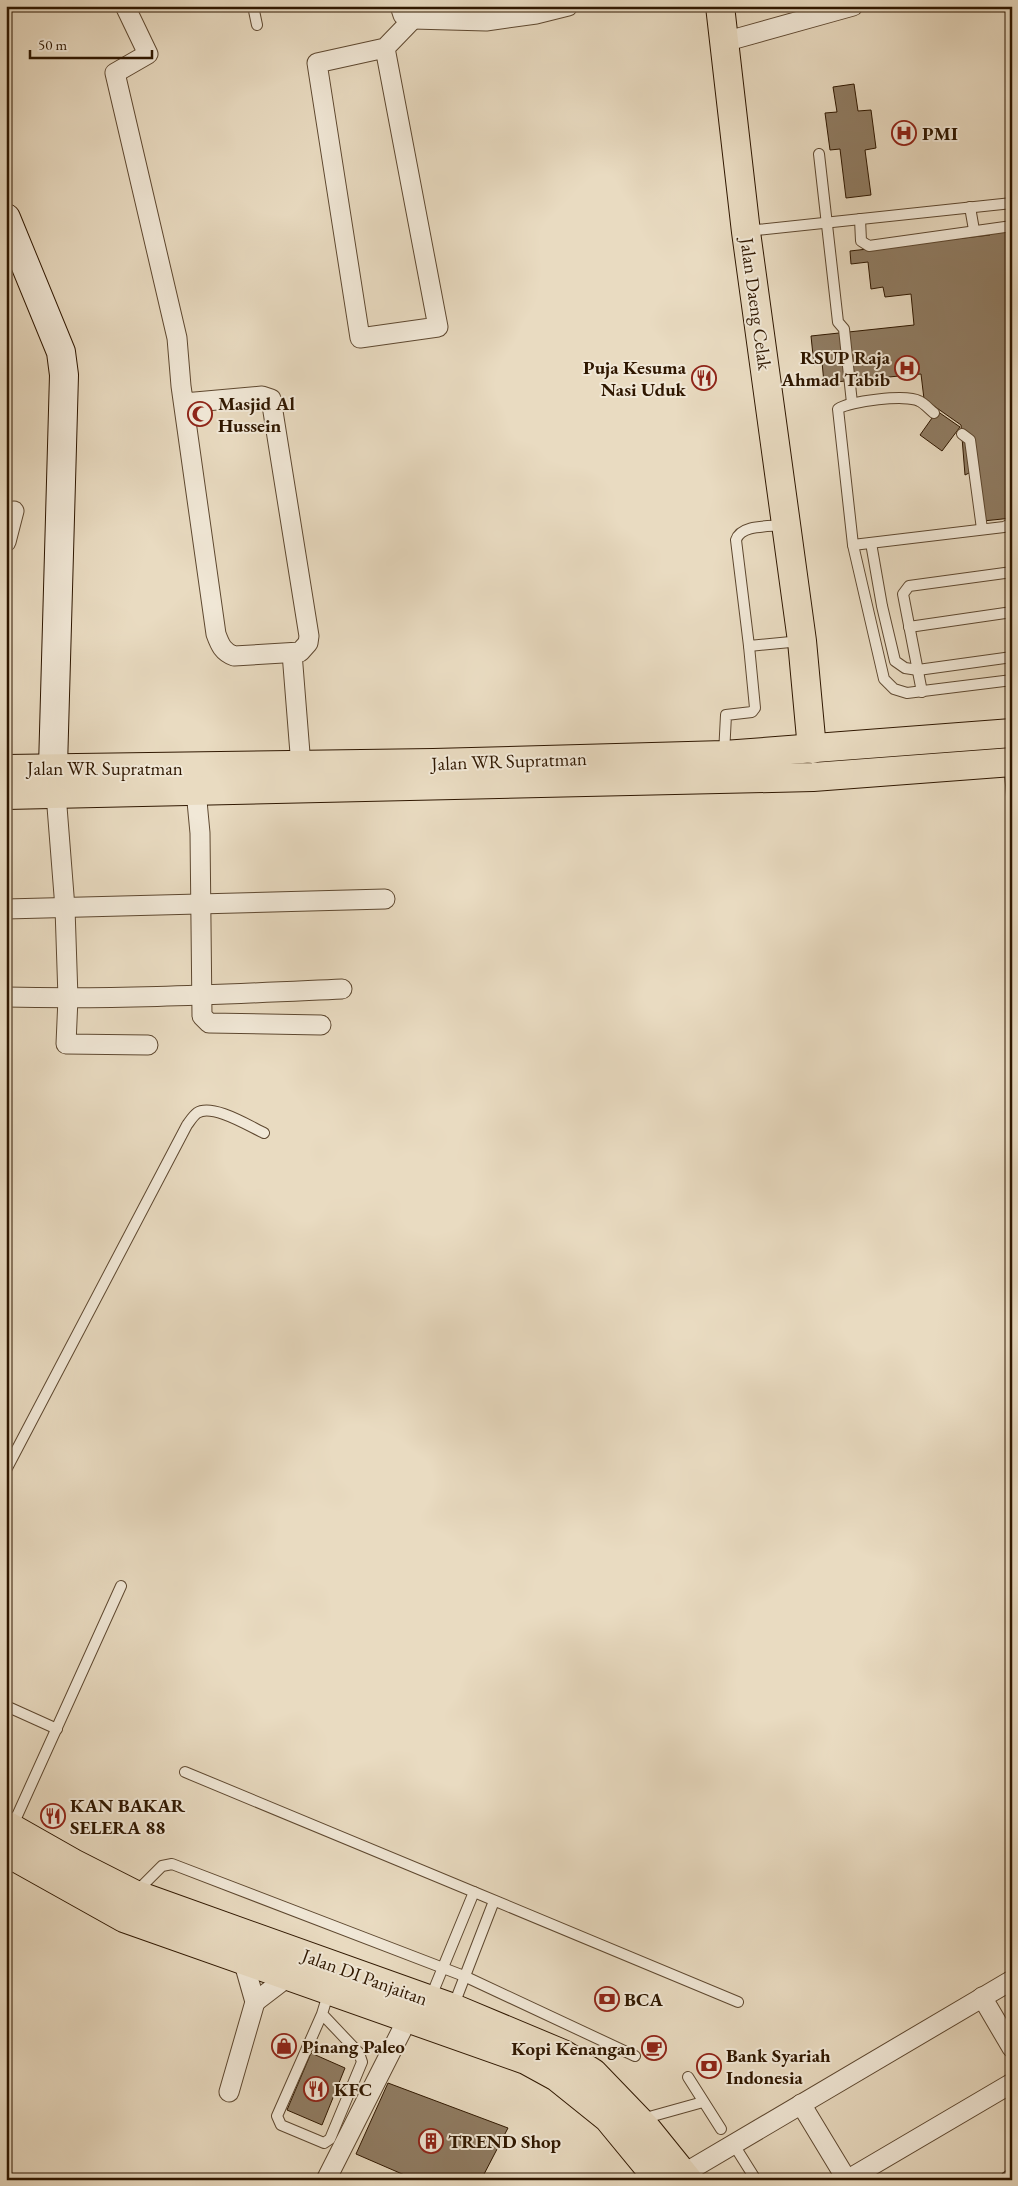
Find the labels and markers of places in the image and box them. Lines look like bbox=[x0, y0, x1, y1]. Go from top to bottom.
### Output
hospital icon: PMI bbox=[891, 120, 917, 146]
place label: PMI bbox=[922, 121, 958, 146]
place label: RSUP Raja Ahmad Tabib bbox=[780, 345, 891, 392]
place label: Puja Kesuma Nasi Uduk bbox=[583, 355, 687, 402]
hospital icon: RSUP Raja Ahmad Tabib bbox=[894, 355, 920, 381]
restaurant icon: Puja Kesuma Nasi Uduk bbox=[691, 365, 717, 391]
place label: Masjid Al Hussein bbox=[218, 391, 296, 438]
mosque icon: Masjid Al Hussein bbox=[187, 401, 213, 427]
place label: KAN BAKAR SELERA 88 bbox=[70, 1793, 186, 1840]
restaurant icon: KAN BAKAR SELERA 88 bbox=[40, 1803, 66, 1829]
bank icon: BCA bbox=[594, 1986, 620, 2012]
place label: BCA bbox=[624, 1987, 663, 2012]
shop icon: Pinang Paleo bbox=[271, 2033, 297, 2059]
place label: Pinang Paleo bbox=[302, 2034, 405, 2059]
cafe icon: Kopi Kenangan bbox=[641, 2035, 667, 2061]
place label: Kopi Kenangan bbox=[511, 2036, 636, 2061]
place label: Bank Syariah Indonesia bbox=[726, 2043, 831, 2090]
bank icon: Bank Syariah Indonesia bbox=[696, 2053, 722, 2079]
restaurant icon: KFC bbox=[303, 2076, 329, 2102]
place label: KFC bbox=[334, 2077, 372, 2102]
building icon: TREND Shop bbox=[418, 2128, 444, 2154]
place label: TREND Shop bbox=[448, 2129, 562, 2154]

